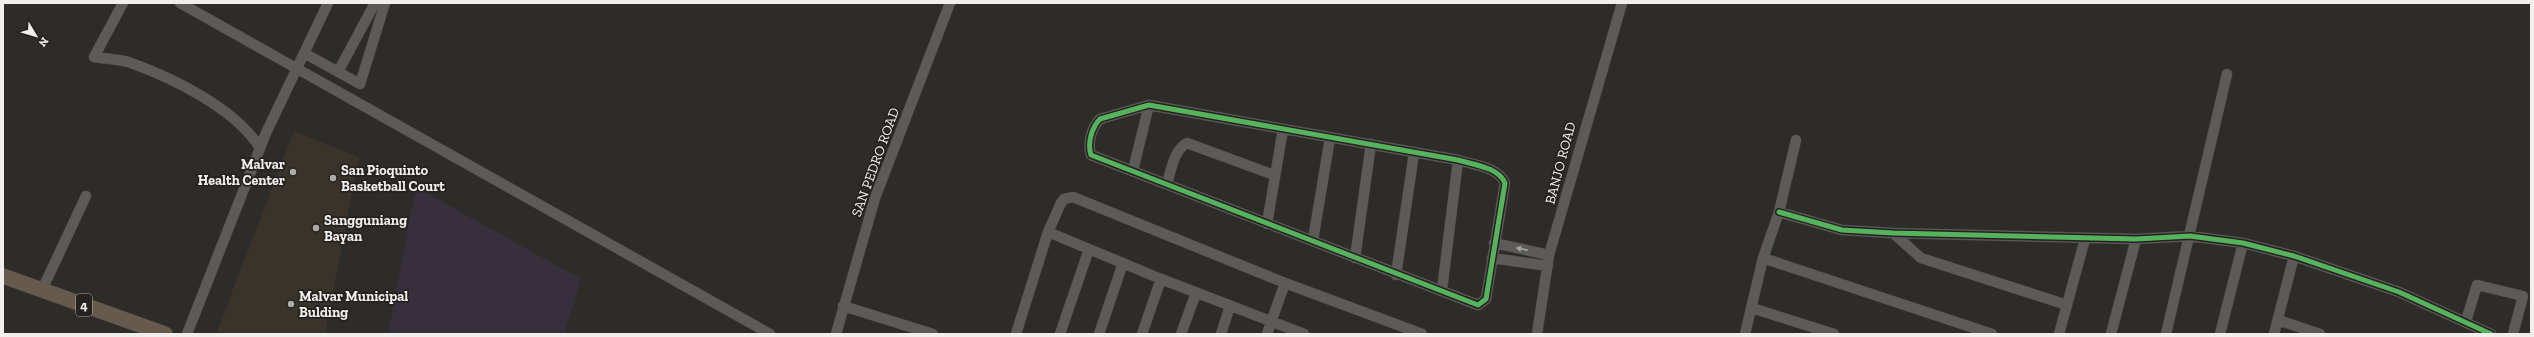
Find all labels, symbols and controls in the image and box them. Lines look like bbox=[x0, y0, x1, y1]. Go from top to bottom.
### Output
north arrow bbox=[16, 16, 56, 56]
text: N bbox=[35, 35, 51, 50]
street label: SAN PEDRO ROAD bbox=[848, 105, 903, 219]
street label: BANJO ROAD bbox=[1541, 120, 1580, 206]
place label: Malvar Health Center bbox=[198, 156, 285, 189]
place label: San Pioquinto Basketball Court bbox=[341, 162, 445, 195]
marker: Malvar Health Center bbox=[288, 167, 298, 177]
marker: San Pioquinto Basketball Court bbox=[328, 173, 338, 183]
place label: Sangguniang Bayan bbox=[324, 212, 407, 245]
marker: Sangguniang Bayan bbox=[311, 223, 321, 233]
one-way arrow bbox=[1516, 246, 1528, 252]
place label: Malvar Municipal Bulding bbox=[299, 288, 408, 321]
road number: 4 bbox=[76, 294, 92, 316]
marker: Malvar Municipal Bulding bbox=[286, 299, 296, 309]

